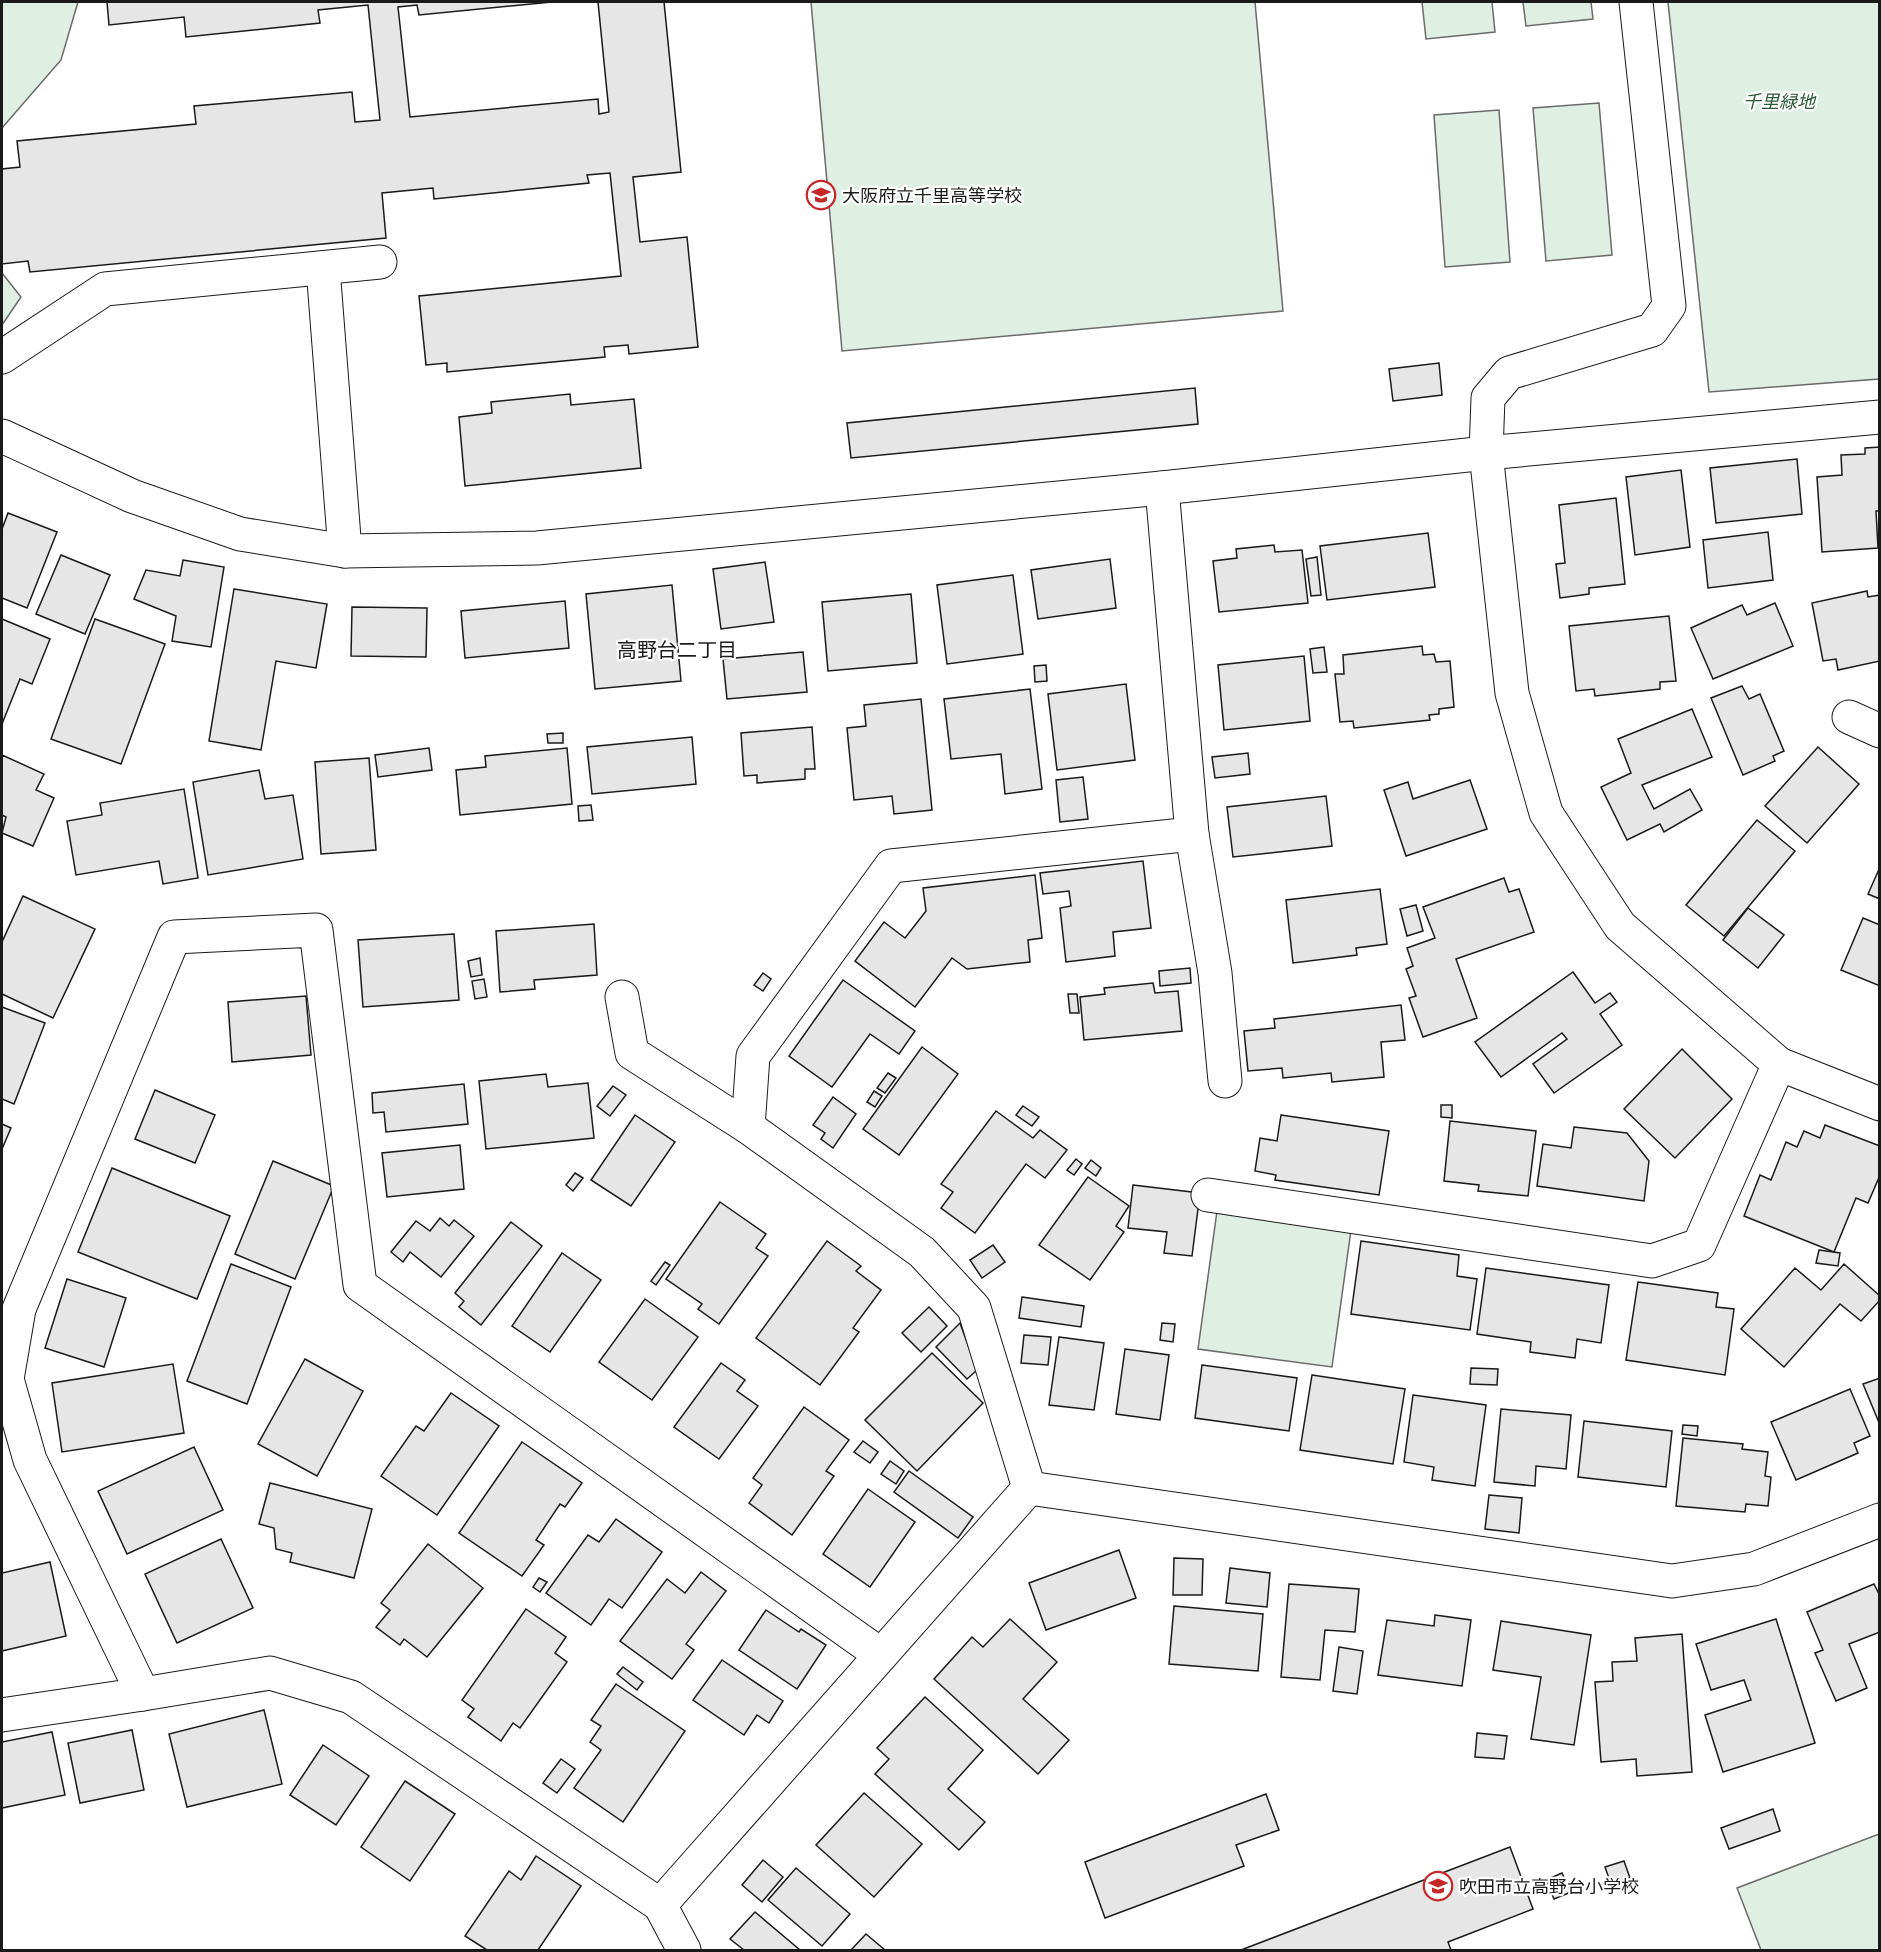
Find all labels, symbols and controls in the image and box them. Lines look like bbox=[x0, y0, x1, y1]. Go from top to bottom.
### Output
park label: 千里緑地 bbox=[1743, 89, 1817, 113]
school or university icon: 大阪府立千里高等学校 bbox=[805, 179, 837, 211]
place label: 大阪府立千里高等学校 bbox=[842, 183, 1022, 207]
district label: 高野台二丁目 bbox=[617, 636, 737, 663]
school or university icon: 吹田市立高野台小学校 bbox=[1422, 1870, 1454, 1902]
place label: 吹田市立高野台小学校 bbox=[1459, 1874, 1639, 1898]

